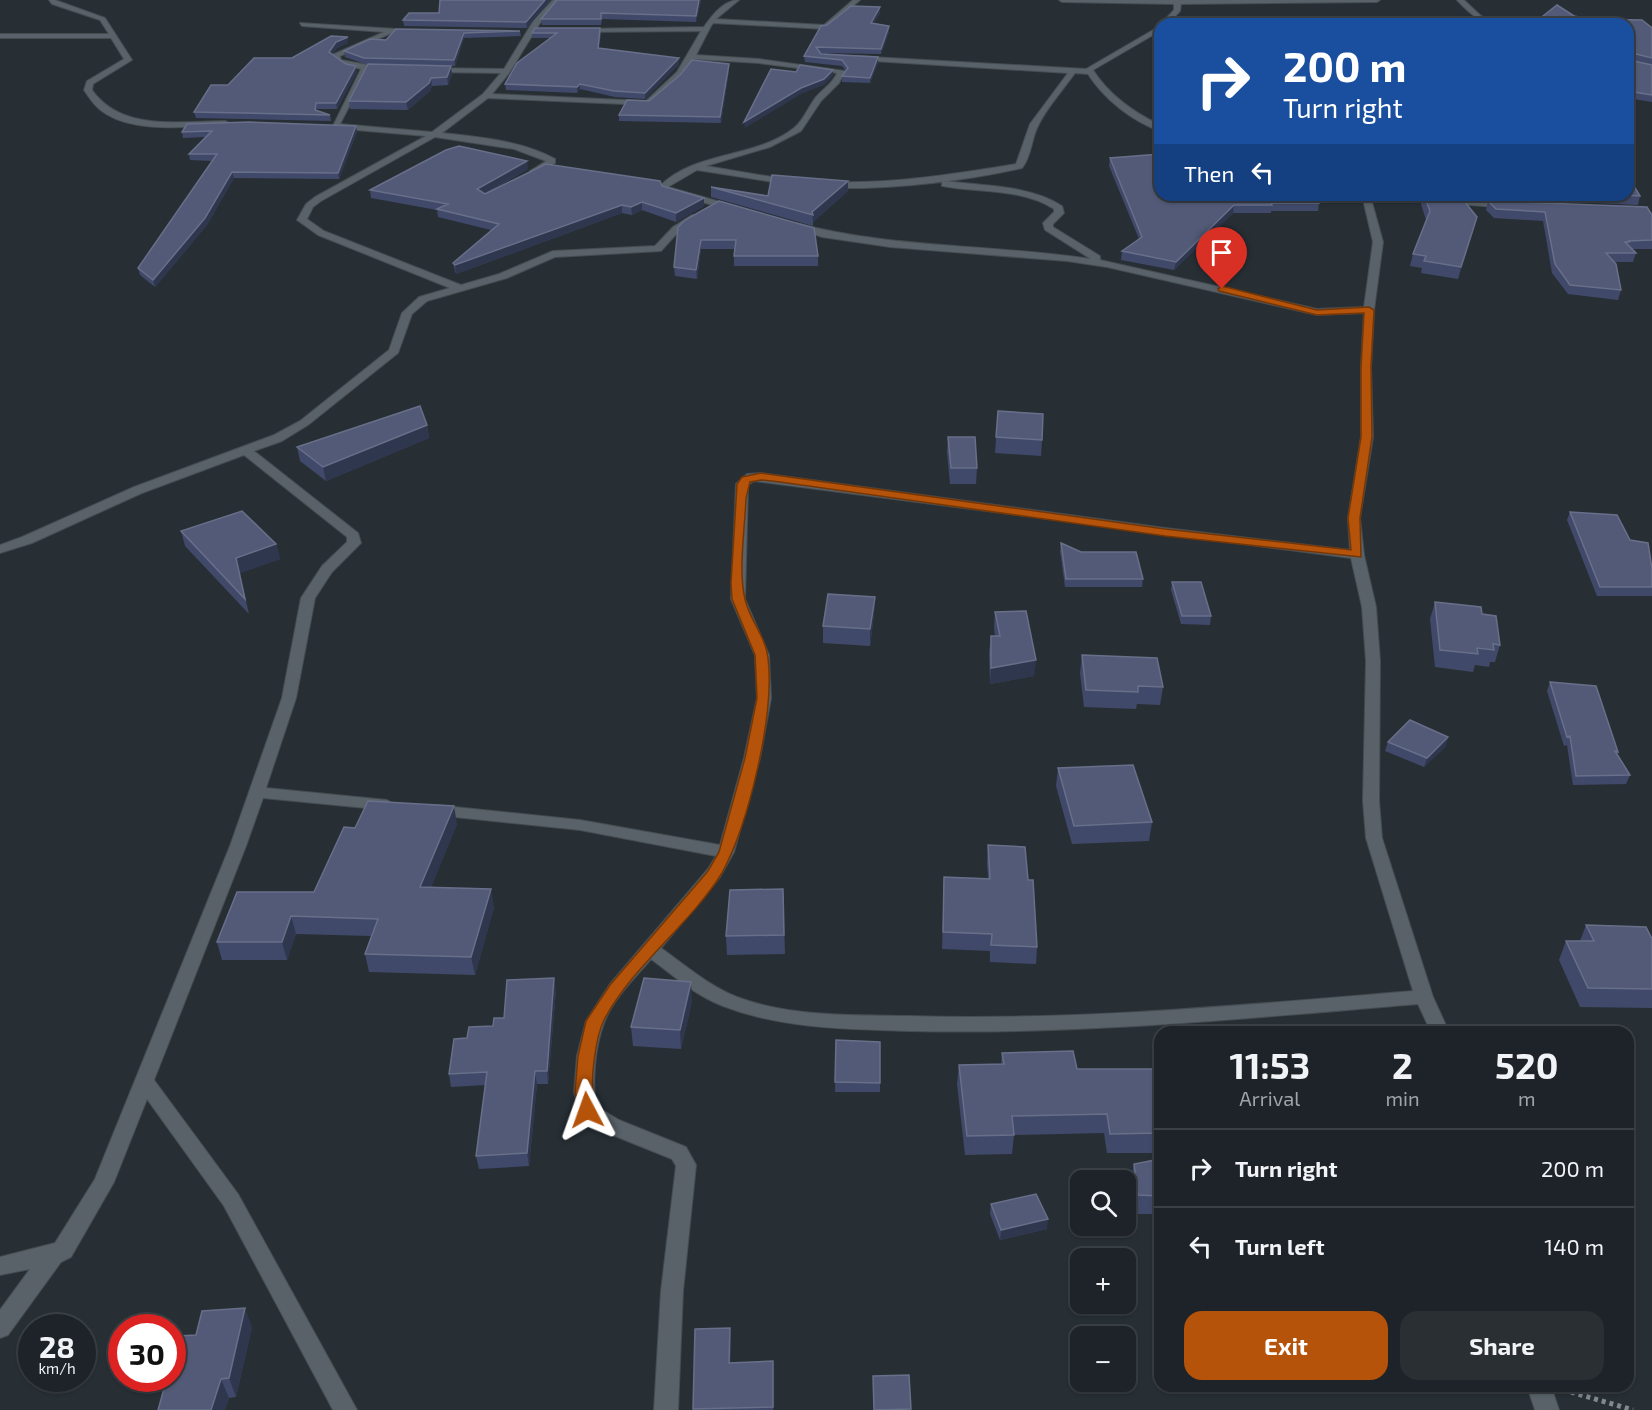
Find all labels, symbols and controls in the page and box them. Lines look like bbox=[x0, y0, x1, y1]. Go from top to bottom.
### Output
text: 200 m bbox=[1283, 40, 1406, 90]
icon: right bbox=[1184, 42, 1262, 120]
text: Turn right bbox=[1283, 91, 1403, 123]
icon: left bbox=[1246, 156, 1279, 189]
text: Then bbox=[1184, 160, 1234, 186]
pin bbox=[1196, 227, 1247, 289]
icon: arrive bbox=[1205, 236, 1238, 269]
text: 11:53 bbox=[1229, 1043, 1310, 1086]
text: 2 bbox=[1392, 1043, 1413, 1086]
text: 520 bbox=[1495, 1043, 1559, 1086]
position arrow bbox=[555, 1078, 619, 1142]
text: Arrival bbox=[1239, 1086, 1300, 1110]
text: min bbox=[1385, 1086, 1420, 1110]
text: m bbox=[1518, 1086, 1536, 1110]
icon: right bbox=[1184, 1152, 1217, 1185]
text: Turn right bbox=[1235, 1155, 1337, 1181]
text: 200 m bbox=[1541, 1155, 1604, 1181]
map controls bbox=[1070, 1170, 1136, 1392]
button: search bbox=[1070, 1170, 1136, 1236]
icon: left bbox=[1184, 1230, 1217, 1263]
text: Turn left bbox=[1235, 1233, 1324, 1259]
text: 140 m bbox=[1544, 1233, 1604, 1259]
button: + bbox=[1070, 1248, 1136, 1314]
button: Exit bbox=[1184, 1311, 1388, 1380]
button: Share bbox=[1400, 1311, 1604, 1380]
speed limit sign: 30 bbox=[108, 1314, 186, 1392]
button: − bbox=[1070, 1326, 1136, 1392]
text: 28 bbox=[39, 1328, 75, 1364]
text: km/h bbox=[38, 1359, 76, 1377]

